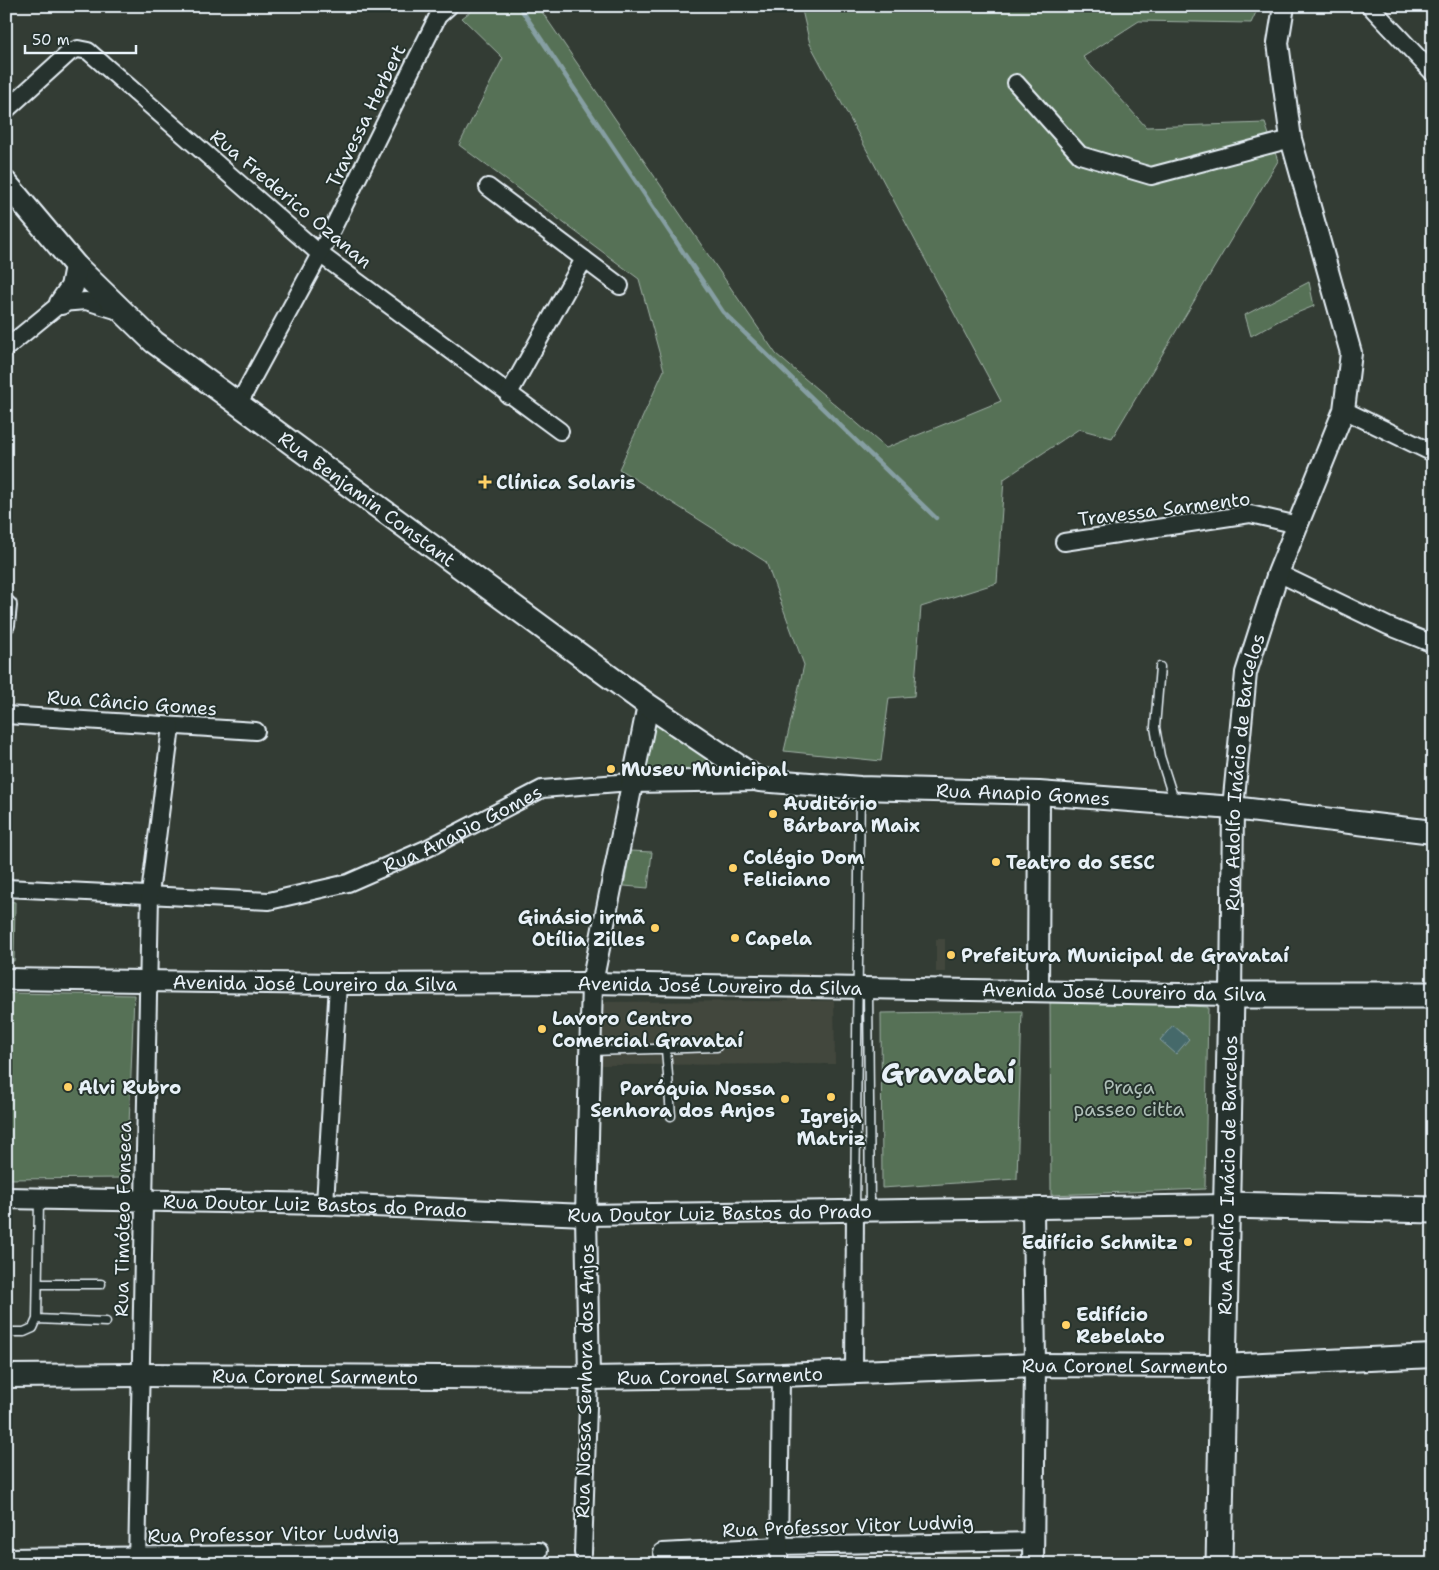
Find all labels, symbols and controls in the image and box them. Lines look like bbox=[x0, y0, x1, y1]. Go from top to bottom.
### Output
scale bar bbox=[25, 22, 136, 54]
text: 50 m bbox=[32, 30, 70, 50]
street label: Travessa Herbert bbox=[320, 40, 412, 192]
street label: Rua Frederico Ozanan bbox=[205, 124, 377, 274]
street label: Rua Benjamin Constant bbox=[274, 425, 461, 572]
place label: Clínica Solaris bbox=[496, 470, 636, 495]
marker: Clínica Solaris bbox=[478, 475, 492, 489]
street label: Travessa Sarmento bbox=[1076, 486, 1252, 532]
street label: Rua Adolfo Inácio de Barcelos bbox=[1219, 630, 1270, 911]
street label: Rua Câncio Gomes bbox=[46, 685, 218, 721]
place label: Museu Municipal bbox=[621, 757, 788, 782]
marker: Museu Municipal bbox=[605, 763, 617, 775]
street label: Rua Anapio Gomes bbox=[936, 778, 1111, 811]
street label: Rua Anapio Gomes bbox=[379, 779, 546, 879]
place label: Auditório Bárbara Maix bbox=[783, 791, 920, 838]
marker: Auditório Bárbara Maix bbox=[767, 808, 779, 820]
place label: Colégio Dom Feliciano bbox=[743, 845, 864, 892]
place label: Teatro do SESC bbox=[1006, 850, 1155, 875]
marker: Teatro do SESC bbox=[990, 856, 1002, 868]
marker: Colégio Dom Feliciano bbox=[727, 862, 739, 874]
place label: Ginásio irmã Otília Zilles bbox=[518, 905, 645, 952]
marker: Ginásio irmã Otília Zilles bbox=[649, 922, 661, 934]
place label: Capela bbox=[745, 926, 812, 951]
marker: Capela bbox=[729, 932, 741, 944]
place label: Prefeitura Municipal de Gravataí bbox=[961, 943, 1290, 968]
marker: Prefeitura Municipal de Gravataí bbox=[945, 949, 957, 961]
street label: Avenida José Loureiro da Silva bbox=[172, 969, 458, 997]
street label: Avenida José Loureiro da Silva bbox=[578, 970, 863, 1001]
street label: Avenida José Loureiro da Silva bbox=[982, 977, 1267, 1007]
place label: Lavoro Centro Comercial Gravataí bbox=[552, 1006, 744, 1053]
marker: Lavoro Centro Comercial Gravataí bbox=[536, 1023, 548, 1035]
street label: Rua Adolfo Inácio de Barcelos bbox=[1212, 1035, 1243, 1315]
district label: Gravataí bbox=[881, 1053, 1016, 1092]
place label: Alvi Rubro bbox=[78, 1075, 181, 1100]
park label: Praça passeo citta bbox=[1074, 1075, 1185, 1122]
place label: Paróquia Nossa Senhora dos Anjos bbox=[590, 1076, 775, 1123]
marker: Alvi Rubro bbox=[62, 1081, 74, 1093]
marker: Igreja Matriz bbox=[825, 1091, 837, 1103]
marker: Paróquia Nossa Senhora dos Anjos bbox=[779, 1093, 791, 1105]
place label: Igreja Matriz bbox=[796, 1104, 866, 1151]
street label: Rua Timóteo Fonseca bbox=[109, 1121, 137, 1317]
street label: Rua Doutor Luiz Bastos do Prado bbox=[163, 1188, 468, 1222]
street label: Rua Doutor Luiz Bastos do Prado bbox=[567, 1198, 872, 1228]
place label: Edifício Schmitz bbox=[1022, 1230, 1178, 1255]
marker: Edifício Schmitz bbox=[1182, 1236, 1194, 1248]
street label: Rua Nossa Senhora dos Anjos bbox=[570, 1243, 600, 1519]
place label: Edifício Rebelato bbox=[1076, 1302, 1165, 1349]
marker: Edifício Rebelato bbox=[1060, 1319, 1072, 1331]
street label: Rua Coronel Sarmento bbox=[1021, 1352, 1228, 1379]
street label: Rua Coronel Sarmento bbox=[617, 1361, 823, 1390]
street label: Rua Coronel Sarmento bbox=[212, 1363, 418, 1389]
street label: Rua Professor Vitor Ludwig bbox=[722, 1509, 974, 1543]
street label: Rua Professor Vitor Ludwig bbox=[147, 1519, 399, 1549]

